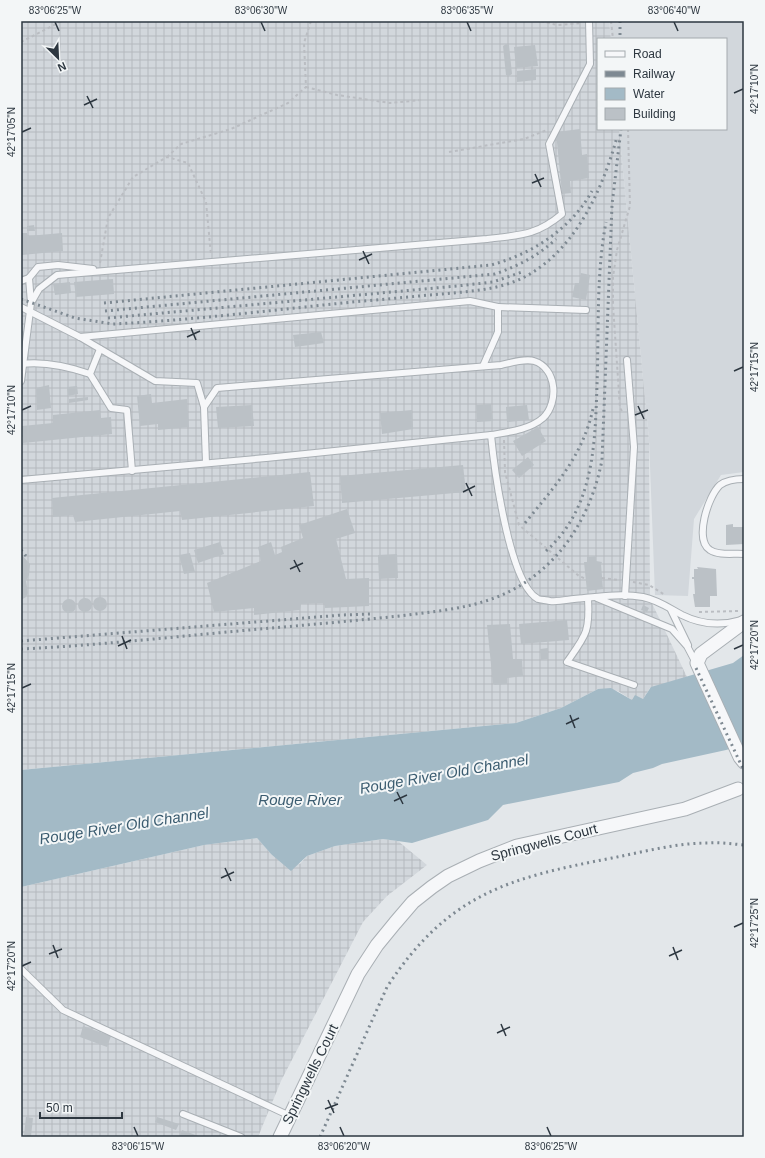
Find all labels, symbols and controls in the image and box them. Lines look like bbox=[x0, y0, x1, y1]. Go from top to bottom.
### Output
text: 83°06'25"W bbox=[29, 5, 82, 16]
text: 83°06'30"W bbox=[235, 5, 288, 16]
text: 83°06'35"W bbox=[441, 5, 494, 16]
text: 83°06'40"W bbox=[648, 5, 701, 16]
north arrow bbox=[38, 38, 78, 78]
legend bbox=[597, 38, 727, 130]
text: Road bbox=[633, 47, 662, 61]
text: N bbox=[56, 60, 68, 74]
text: 42°17'10"N bbox=[749, 64, 760, 114]
text: Railway bbox=[633, 67, 675, 81]
text: Water bbox=[633, 87, 665, 101]
text: 42°17'05"N bbox=[6, 107, 17, 157]
text: Building bbox=[633, 107, 676, 121]
text: 42°17'15"N bbox=[749, 342, 760, 392]
text: 42°17'10"N bbox=[6, 385, 17, 435]
text: 42°17'20"N bbox=[749, 620, 760, 670]
text: 42°17'15"N bbox=[6, 663, 17, 713]
water label: Rouge River Old Channel bbox=[358, 750, 530, 797]
water label: Rouge River bbox=[258, 791, 343, 808]
water label: Rouge River Old Channel bbox=[38, 804, 210, 847]
street label: Springwells Court bbox=[489, 820, 599, 864]
text: 42°17'25"N bbox=[749, 898, 760, 948]
text: 42°17'20"N bbox=[6, 941, 17, 991]
street label: Springwells Court bbox=[279, 1021, 341, 1127]
scale bar bbox=[40, 1094, 122, 1120]
text: 50 m bbox=[46, 1101, 73, 1115]
text: 83°06'15"W bbox=[112, 1141, 165, 1152]
text: 83°06'20"W bbox=[318, 1141, 371, 1152]
text: 83°06'25"W bbox=[525, 1141, 578, 1152]

